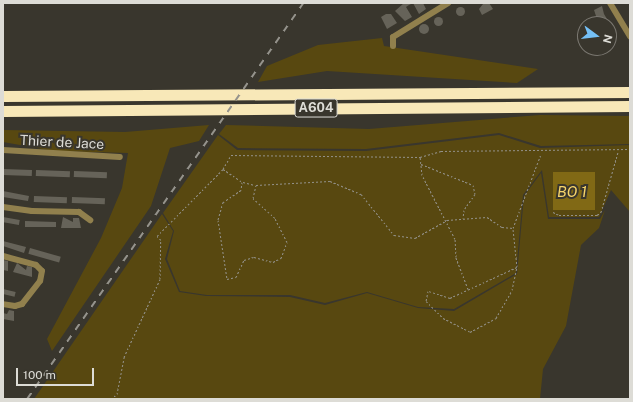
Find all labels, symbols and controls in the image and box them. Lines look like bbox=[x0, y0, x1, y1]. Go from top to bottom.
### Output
north arrow bbox=[577, 16, 617, 56]
text: N bbox=[601, 33, 615, 45]
road number: A604 bbox=[294, 97, 338, 119]
street label: Thier de Jace bbox=[19, 131, 105, 153]
water label: BO 1 bbox=[557, 183, 587, 201]
scale bar bbox=[18, 360, 96, 386]
text: 100 m bbox=[23, 368, 56, 382]

